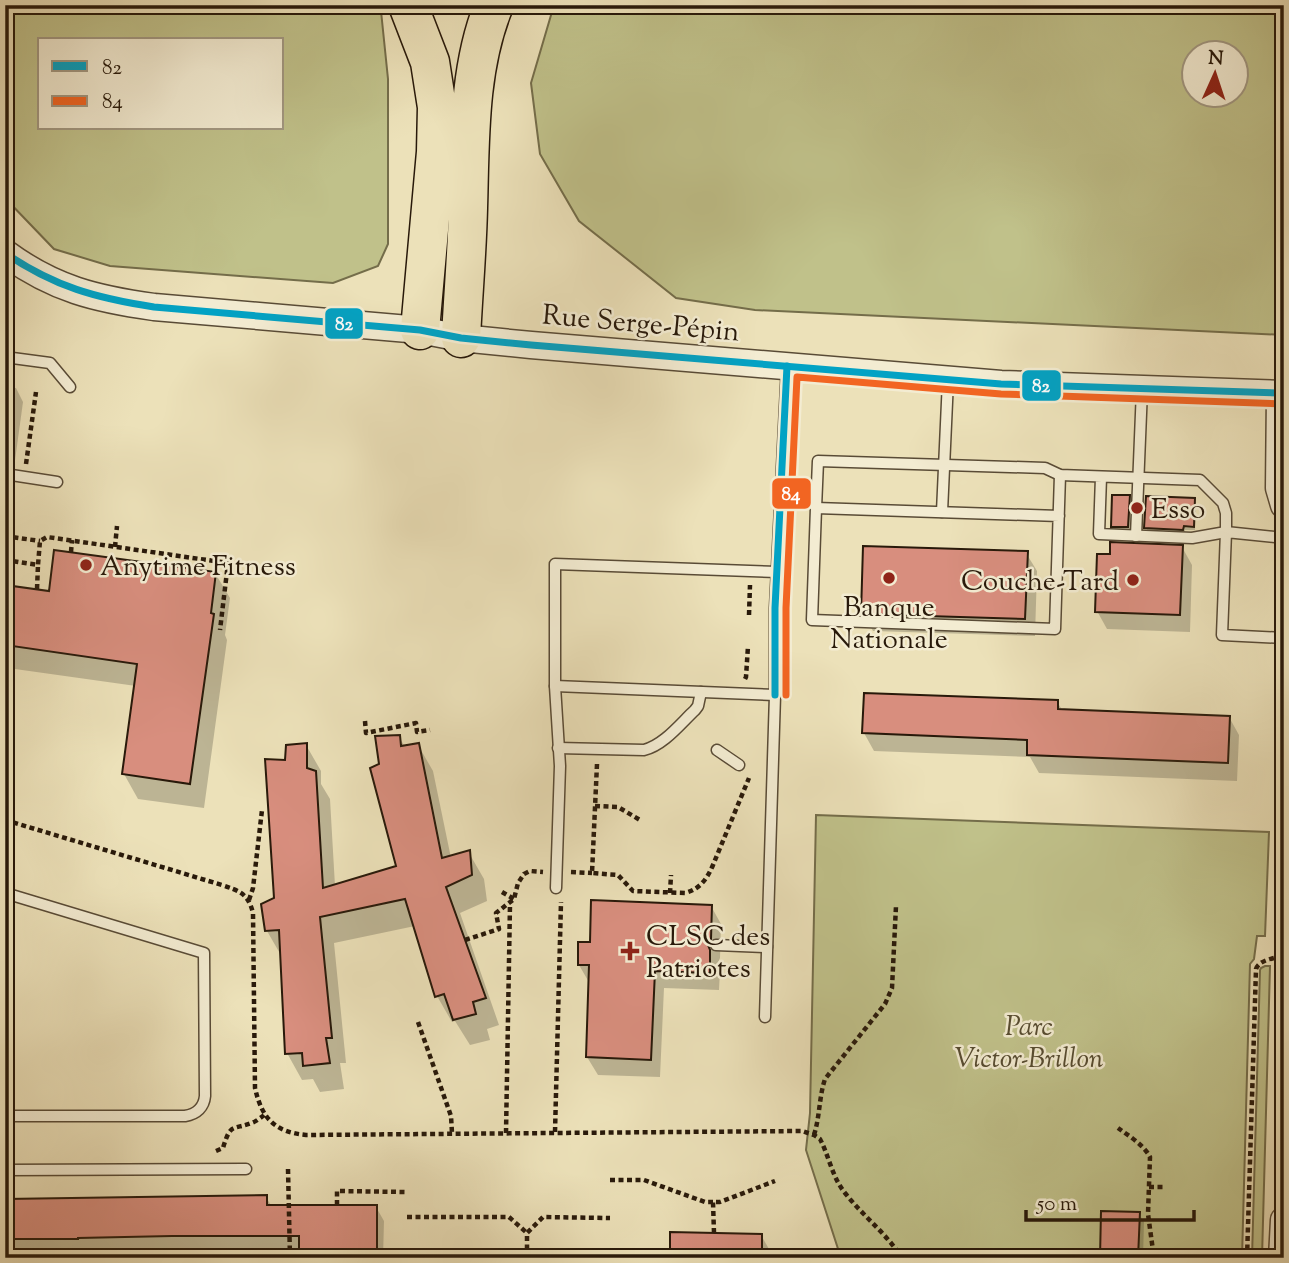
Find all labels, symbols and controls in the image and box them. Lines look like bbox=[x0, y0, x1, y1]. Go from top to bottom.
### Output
legend bbox=[38, 38, 284, 130]
north arrow bbox=[1180, 38, 1250, 108]
text: N bbox=[1207, 46, 1224, 73]
text: 82 bbox=[102, 54, 122, 84]
text: 84 bbox=[102, 88, 123, 118]
street label: Rue Serge-Pépin bbox=[540, 296, 741, 354]
line badge: 82 bbox=[324, 307, 364, 340]
text: 82 bbox=[335, 312, 353, 339]
line badge: 82 bbox=[1021, 369, 1062, 402]
text: 82 bbox=[1032, 374, 1050, 401]
line badge: 84 bbox=[771, 477, 812, 510]
text: 84 bbox=[782, 482, 801, 509]
place label: Esso bbox=[1151, 491, 1205, 531]
marker: Esso bbox=[1129, 500, 1145, 516]
place label: Anytime Fitness bbox=[100, 548, 296, 588]
marker: Anytime Fitness bbox=[78, 557, 94, 573]
place label: Couche-Tard bbox=[961, 563, 1119, 603]
marker: Banque Nationale bbox=[881, 570, 897, 586]
marker: Couche-Tard bbox=[1125, 572, 1141, 588]
place label: Banque Nationale bbox=[830, 589, 948, 661]
place label: CLSC des Patriotes bbox=[646, 918, 770, 990]
marker: CLSC des Patriotes bbox=[620, 941, 640, 961]
park label: Parc Victor-Brillon bbox=[954, 1008, 1104, 1080]
scale bar bbox=[1026, 1179, 1194, 1223]
text: 50 m bbox=[1036, 1190, 1077, 1220]

